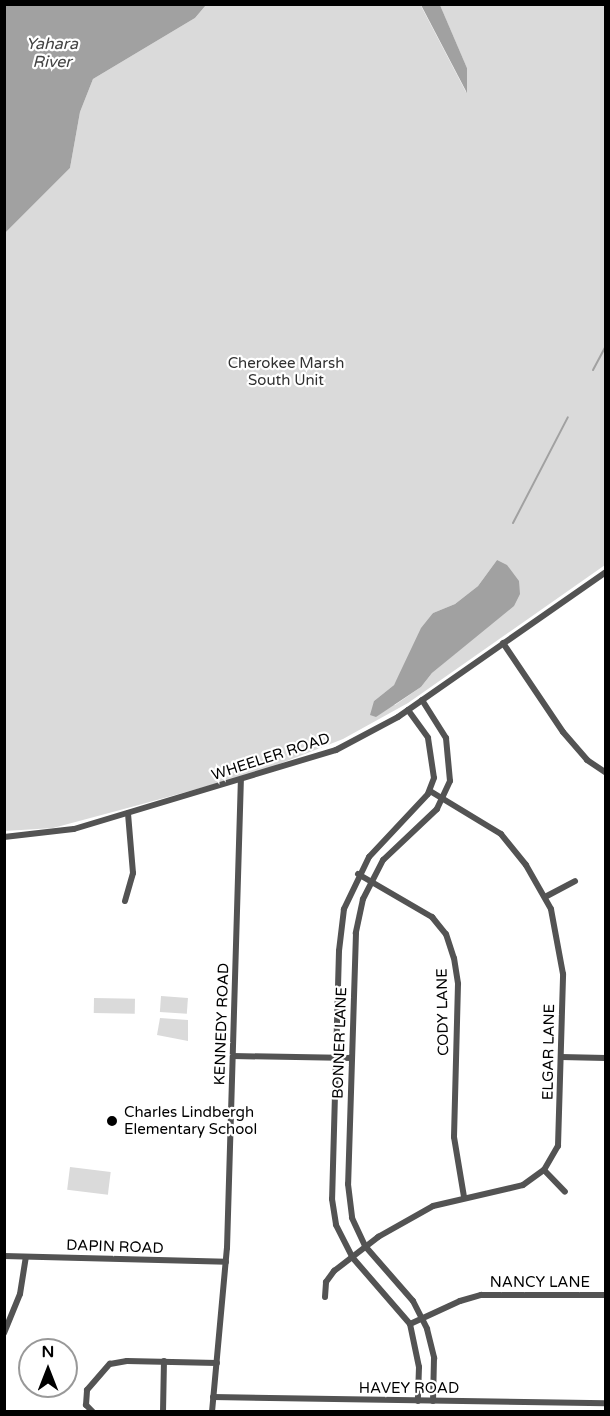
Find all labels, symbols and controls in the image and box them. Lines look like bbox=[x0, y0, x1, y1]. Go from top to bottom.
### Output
water label: Yahara River bbox=[26, 34, 78, 72]
park label: Cherokee Marsh South Unit bbox=[228, 354, 344, 389]
street label: WHEELER ROAD bbox=[209, 729, 333, 785]
street label: KENNEDY ROAD bbox=[211, 962, 233, 1086]
street label: CODY LANE bbox=[433, 968, 453, 1056]
street label: BONNER LANE bbox=[329, 987, 351, 1099]
street label: ELGAR LANE bbox=[539, 1004, 559, 1100]
place label: Charles Lindbergh Elementary School bbox=[124, 1103, 257, 1138]
marker: Charles Lindbergh Elementary School bbox=[105, 1114, 119, 1128]
street label: DAPIN ROAD bbox=[66, 1236, 164, 1258]
street label: NANCY LANE bbox=[490, 1274, 590, 1292]
north arrow bbox=[18, 1338, 78, 1398]
text: N bbox=[42, 1342, 54, 1362]
street label: HAVEY ROAD bbox=[359, 1380, 459, 1398]

